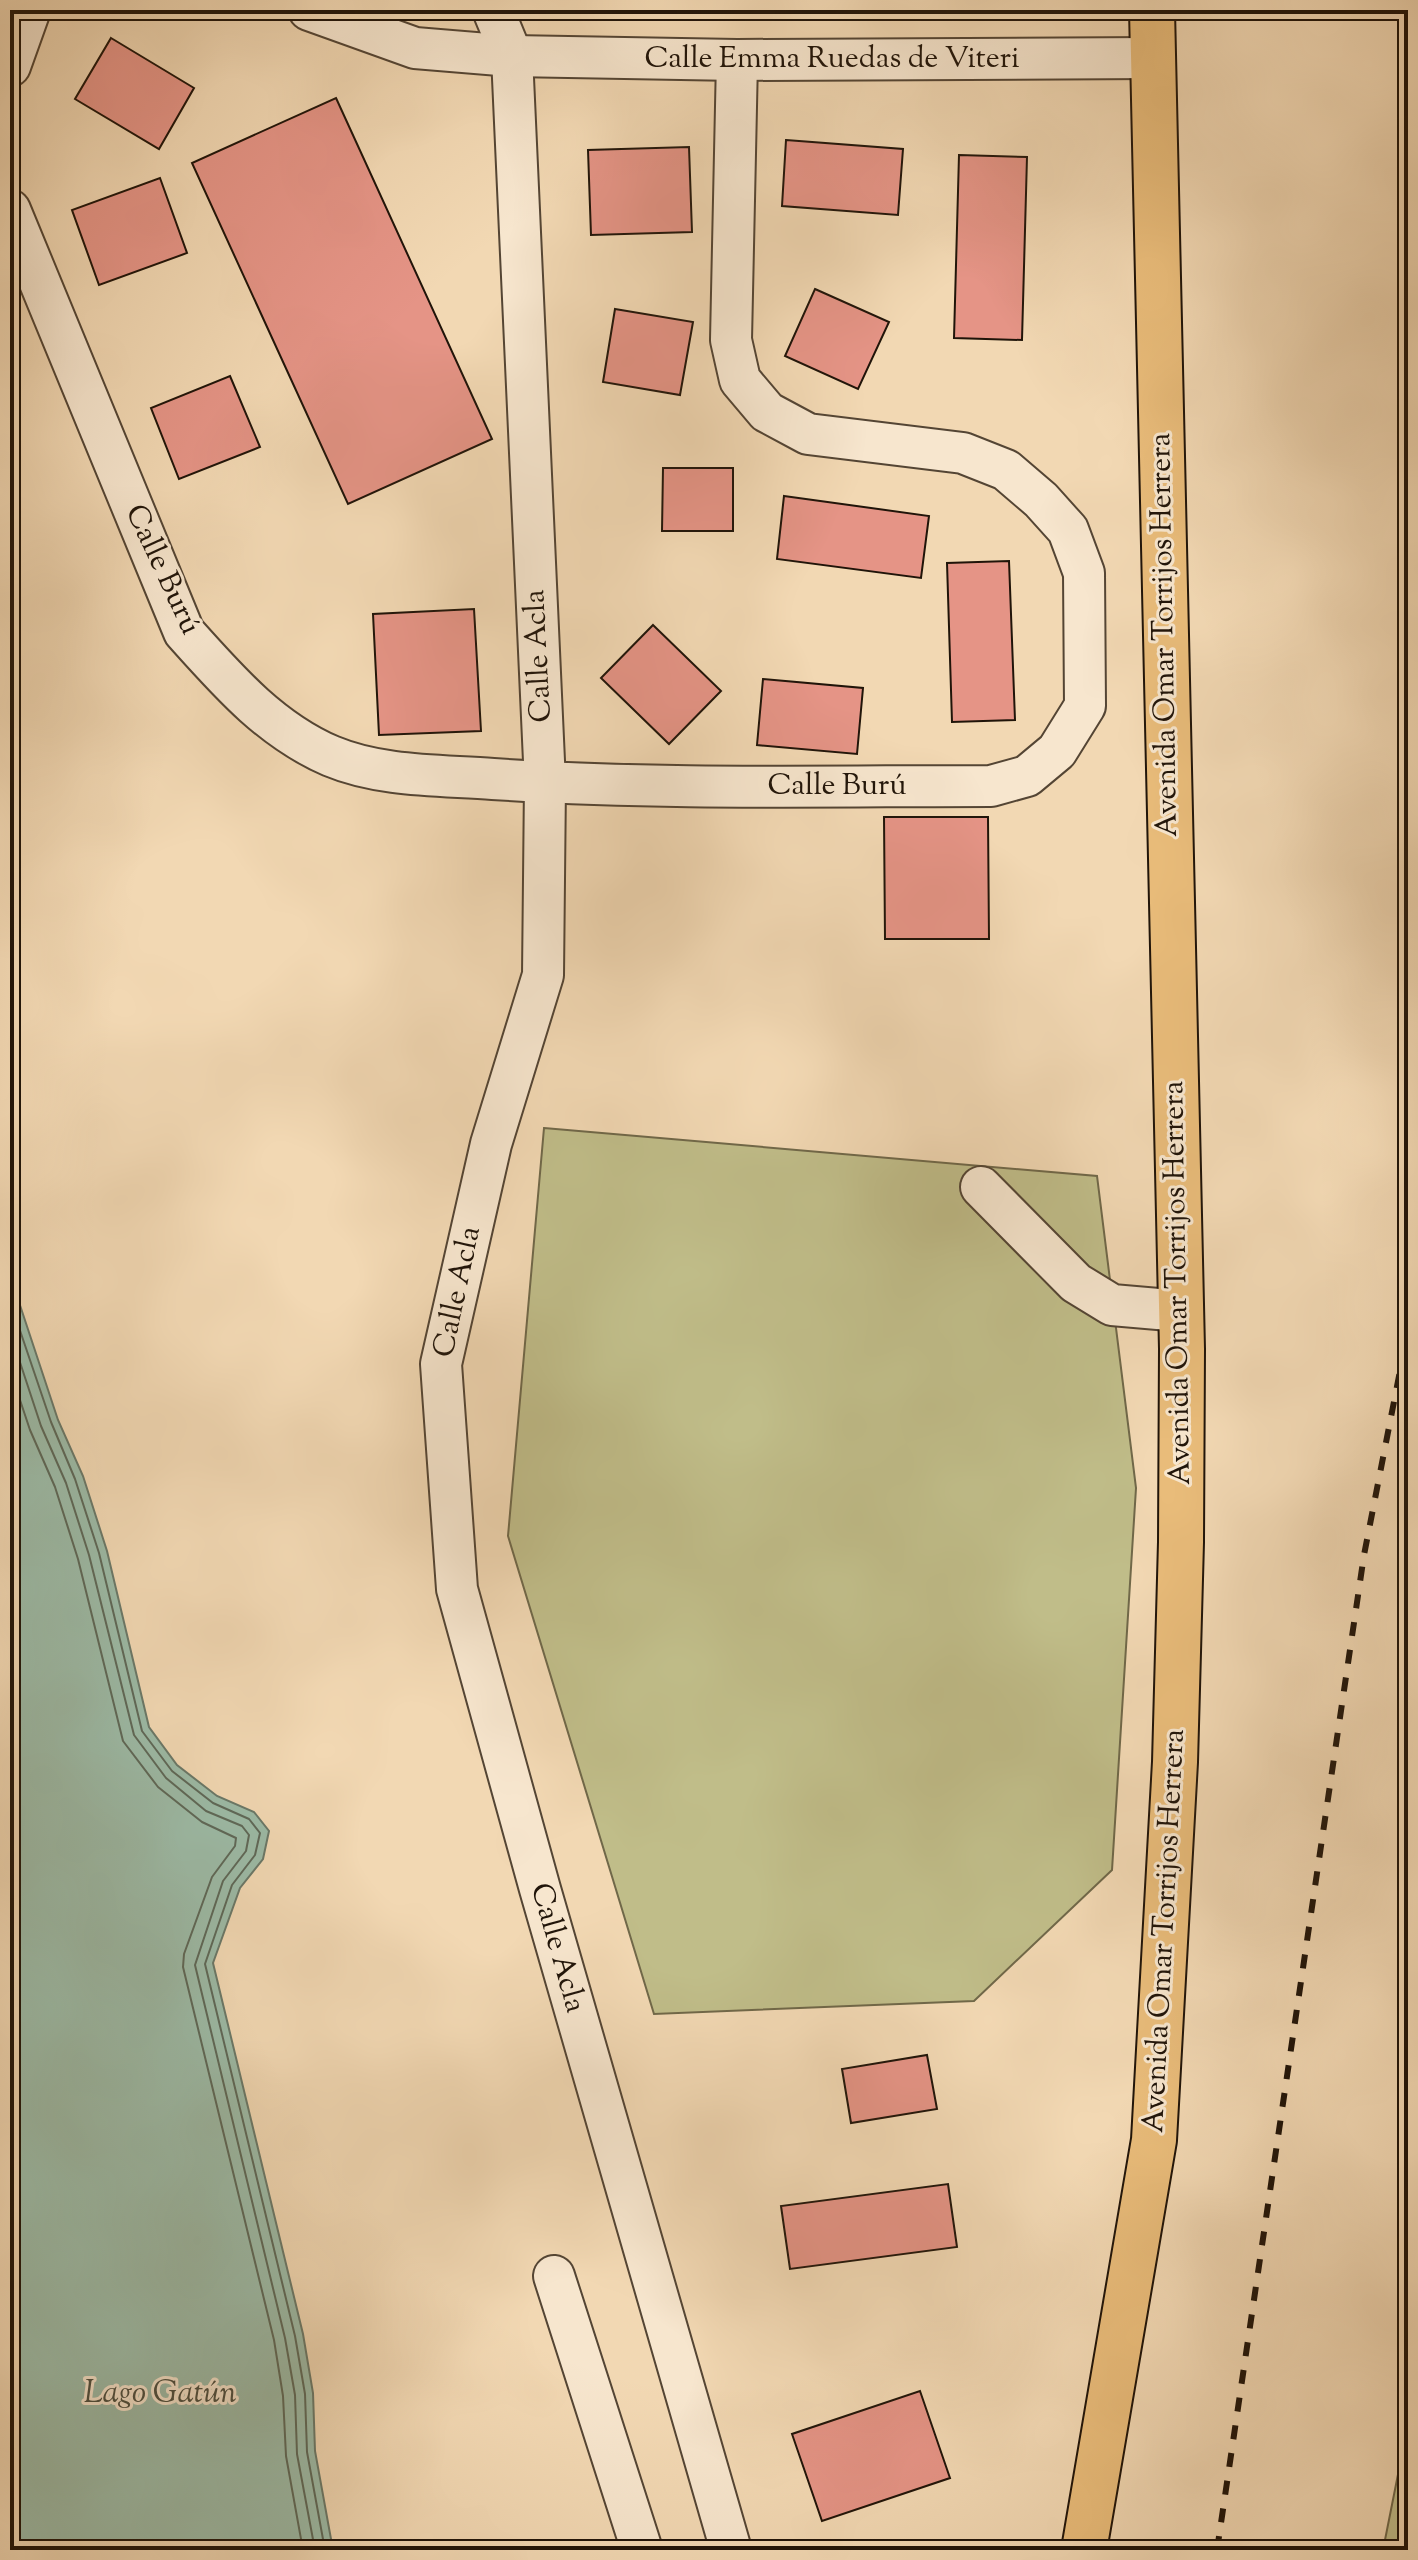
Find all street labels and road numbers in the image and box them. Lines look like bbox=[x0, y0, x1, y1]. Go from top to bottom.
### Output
street label: Calle Emma Ruedas de Viteri bbox=[644, 38, 1020, 81]
street label: Avenida Omar Torrijos Herrera bbox=[1140, 432, 1190, 837]
street label: Calle Burú bbox=[113, 498, 211, 642]
street label: Calle Acla bbox=[514, 588, 564, 723]
street label: Calle Burú bbox=[767, 765, 907, 808]
street label: Avenida Omar Torrijos Herrera bbox=[1153, 1080, 1203, 1485]
street label: Calle Acla bbox=[423, 1222, 493, 1361]
street label: Avenida Omar Torrijos Herrera bbox=[1133, 1728, 1197, 2134]
street label: Calle Acla bbox=[518, 1878, 596, 2018]

